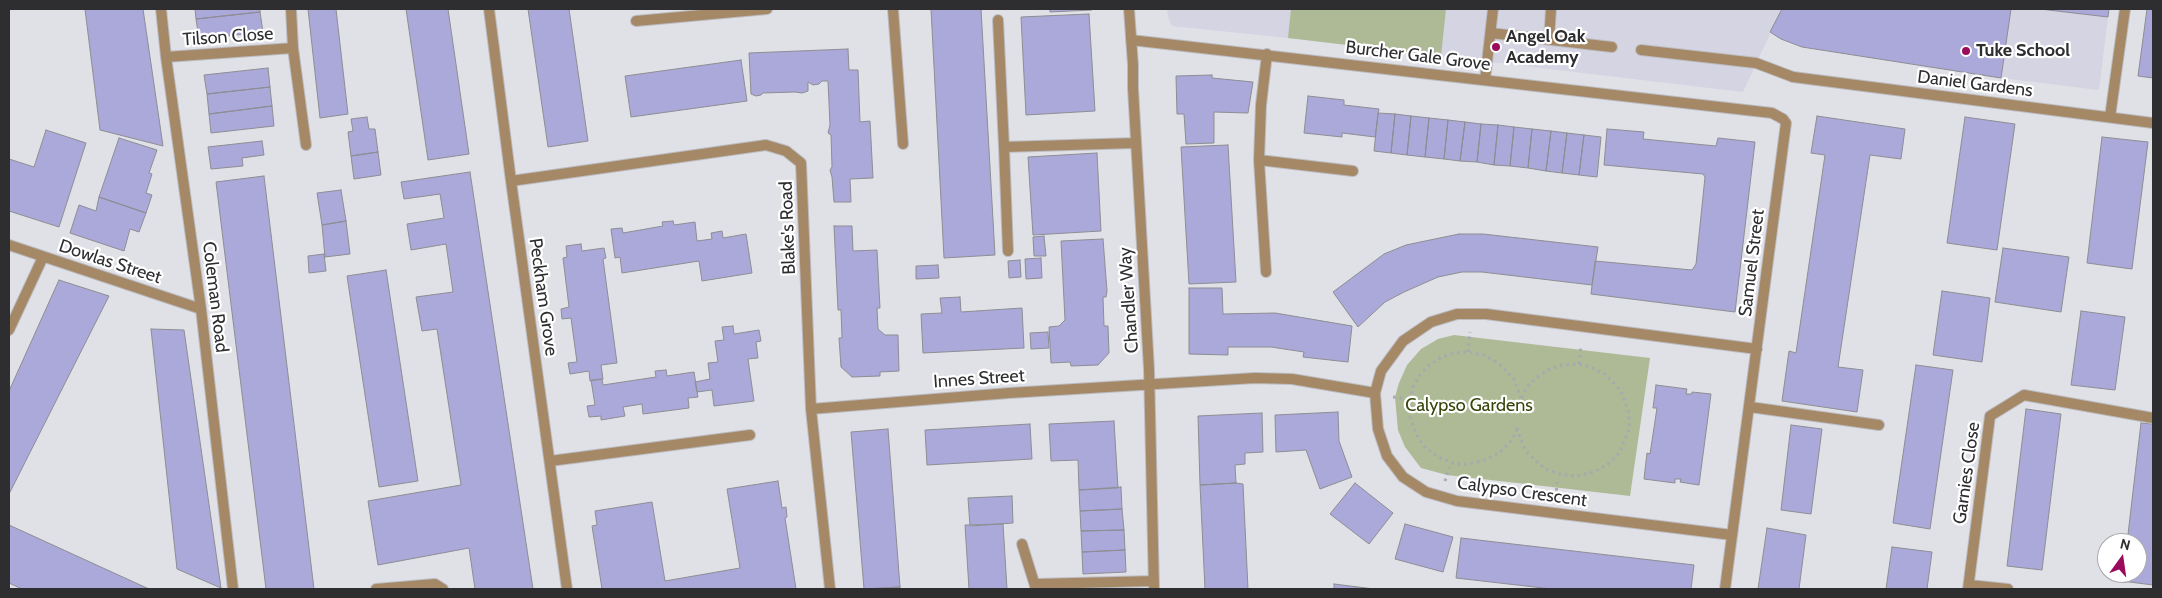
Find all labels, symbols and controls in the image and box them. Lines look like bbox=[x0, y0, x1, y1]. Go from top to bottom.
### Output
street label: Tilson Close bbox=[182, 23, 274, 51]
place label: Angel Oak Academy bbox=[1506, 26, 1585, 68]
street label: Burcher Gale Grove bbox=[1344, 36, 1492, 76]
place label: Tuke School bbox=[1976, 40, 2070, 62]
marker: Angel Oak Academy bbox=[1490, 41, 1502, 53]
marker: Tuke School bbox=[1960, 45, 1972, 57]
street label: Daniel Gardens bbox=[1916, 66, 2034, 102]
street label: Blake's Road bbox=[776, 181, 800, 275]
street label: Samuel Street bbox=[1735, 208, 1769, 318]
street label: Dowlas Street bbox=[56, 235, 164, 289]
street label: Peckham Grove bbox=[524, 237, 562, 357]
street label: Coleman Road bbox=[197, 240, 233, 354]
street label: Chandler Way bbox=[1115, 246, 1143, 354]
street label: Innes Street bbox=[933, 365, 1025, 393]
park label: Calypso Gardens bbox=[1405, 395, 1533, 417]
street label: Garnies Close bbox=[1949, 421, 1985, 525]
street label: Calypso Crescent bbox=[1456, 472, 1588, 512]
north arrow bbox=[2097, 533, 2147, 583]
text: N bbox=[2118, 534, 2132, 554]

